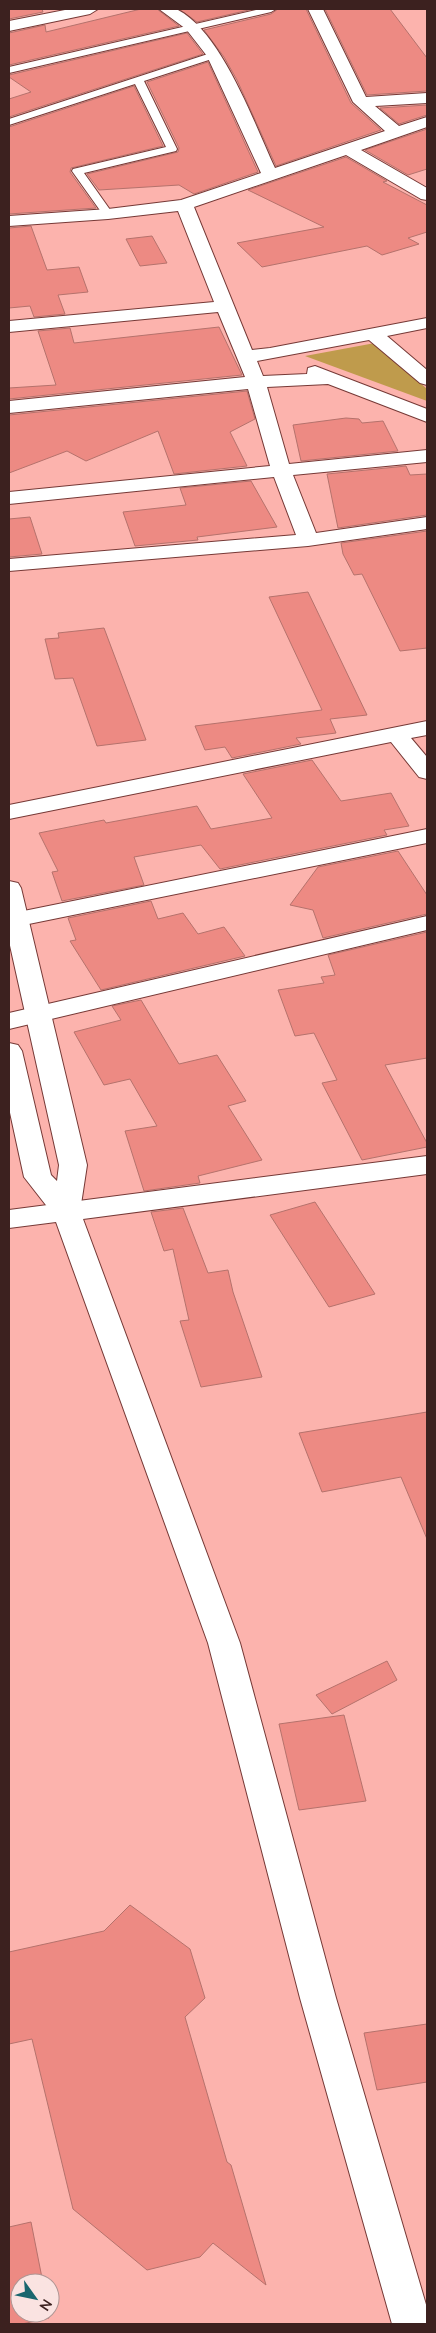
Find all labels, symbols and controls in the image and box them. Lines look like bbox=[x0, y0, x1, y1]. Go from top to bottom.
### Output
north arrow bbox=[10, 2273, 60, 2323]
text: N bbox=[35, 2295, 56, 2314]

